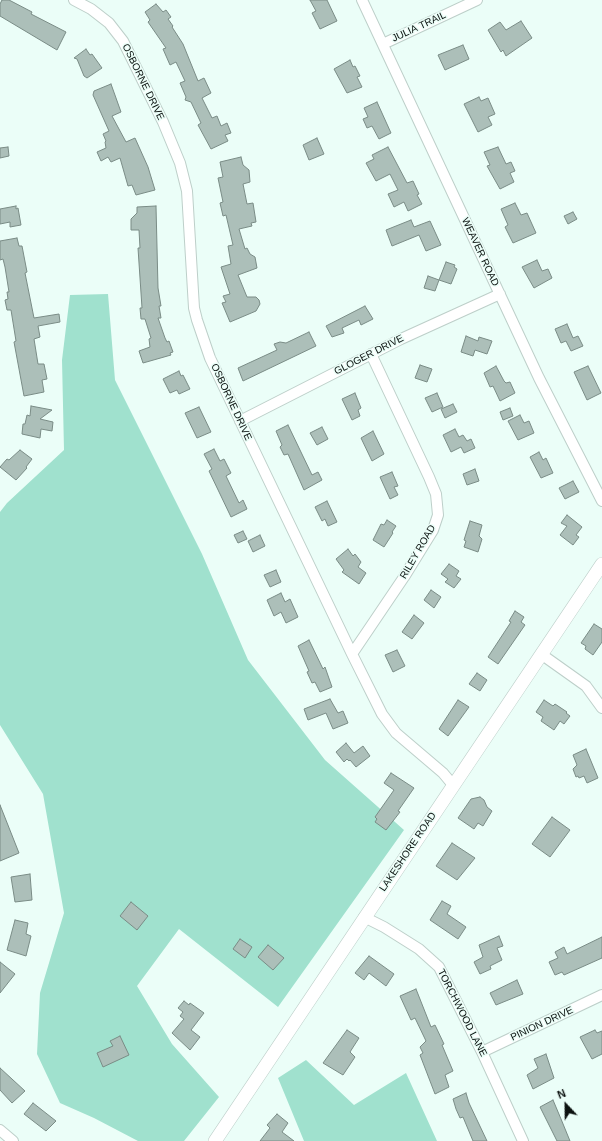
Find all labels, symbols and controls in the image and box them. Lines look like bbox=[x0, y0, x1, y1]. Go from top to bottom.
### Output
street label: JULIA TRAIL bbox=[390, 9, 448, 45]
street label: OSBORNE DRIVE bbox=[119, 42, 167, 122]
street label: WEAVER ROAD bbox=[459, 216, 501, 288]
street label: GLOGER DRIVE bbox=[332, 332, 406, 378]
street label: OSBORNE DRIVE bbox=[208, 362, 254, 442]
street label: RILEY ROAD bbox=[398, 523, 438, 581]
street label: LAKESHORE ROAD bbox=[377, 810, 439, 894]
street label: TORCHWOOD LANE bbox=[435, 967, 489, 1059]
street label: PINION DRIVE bbox=[509, 1004, 575, 1044]
north arrow bbox=[546, 1085, 586, 1125]
text: N bbox=[556, 1087, 567, 1101]

